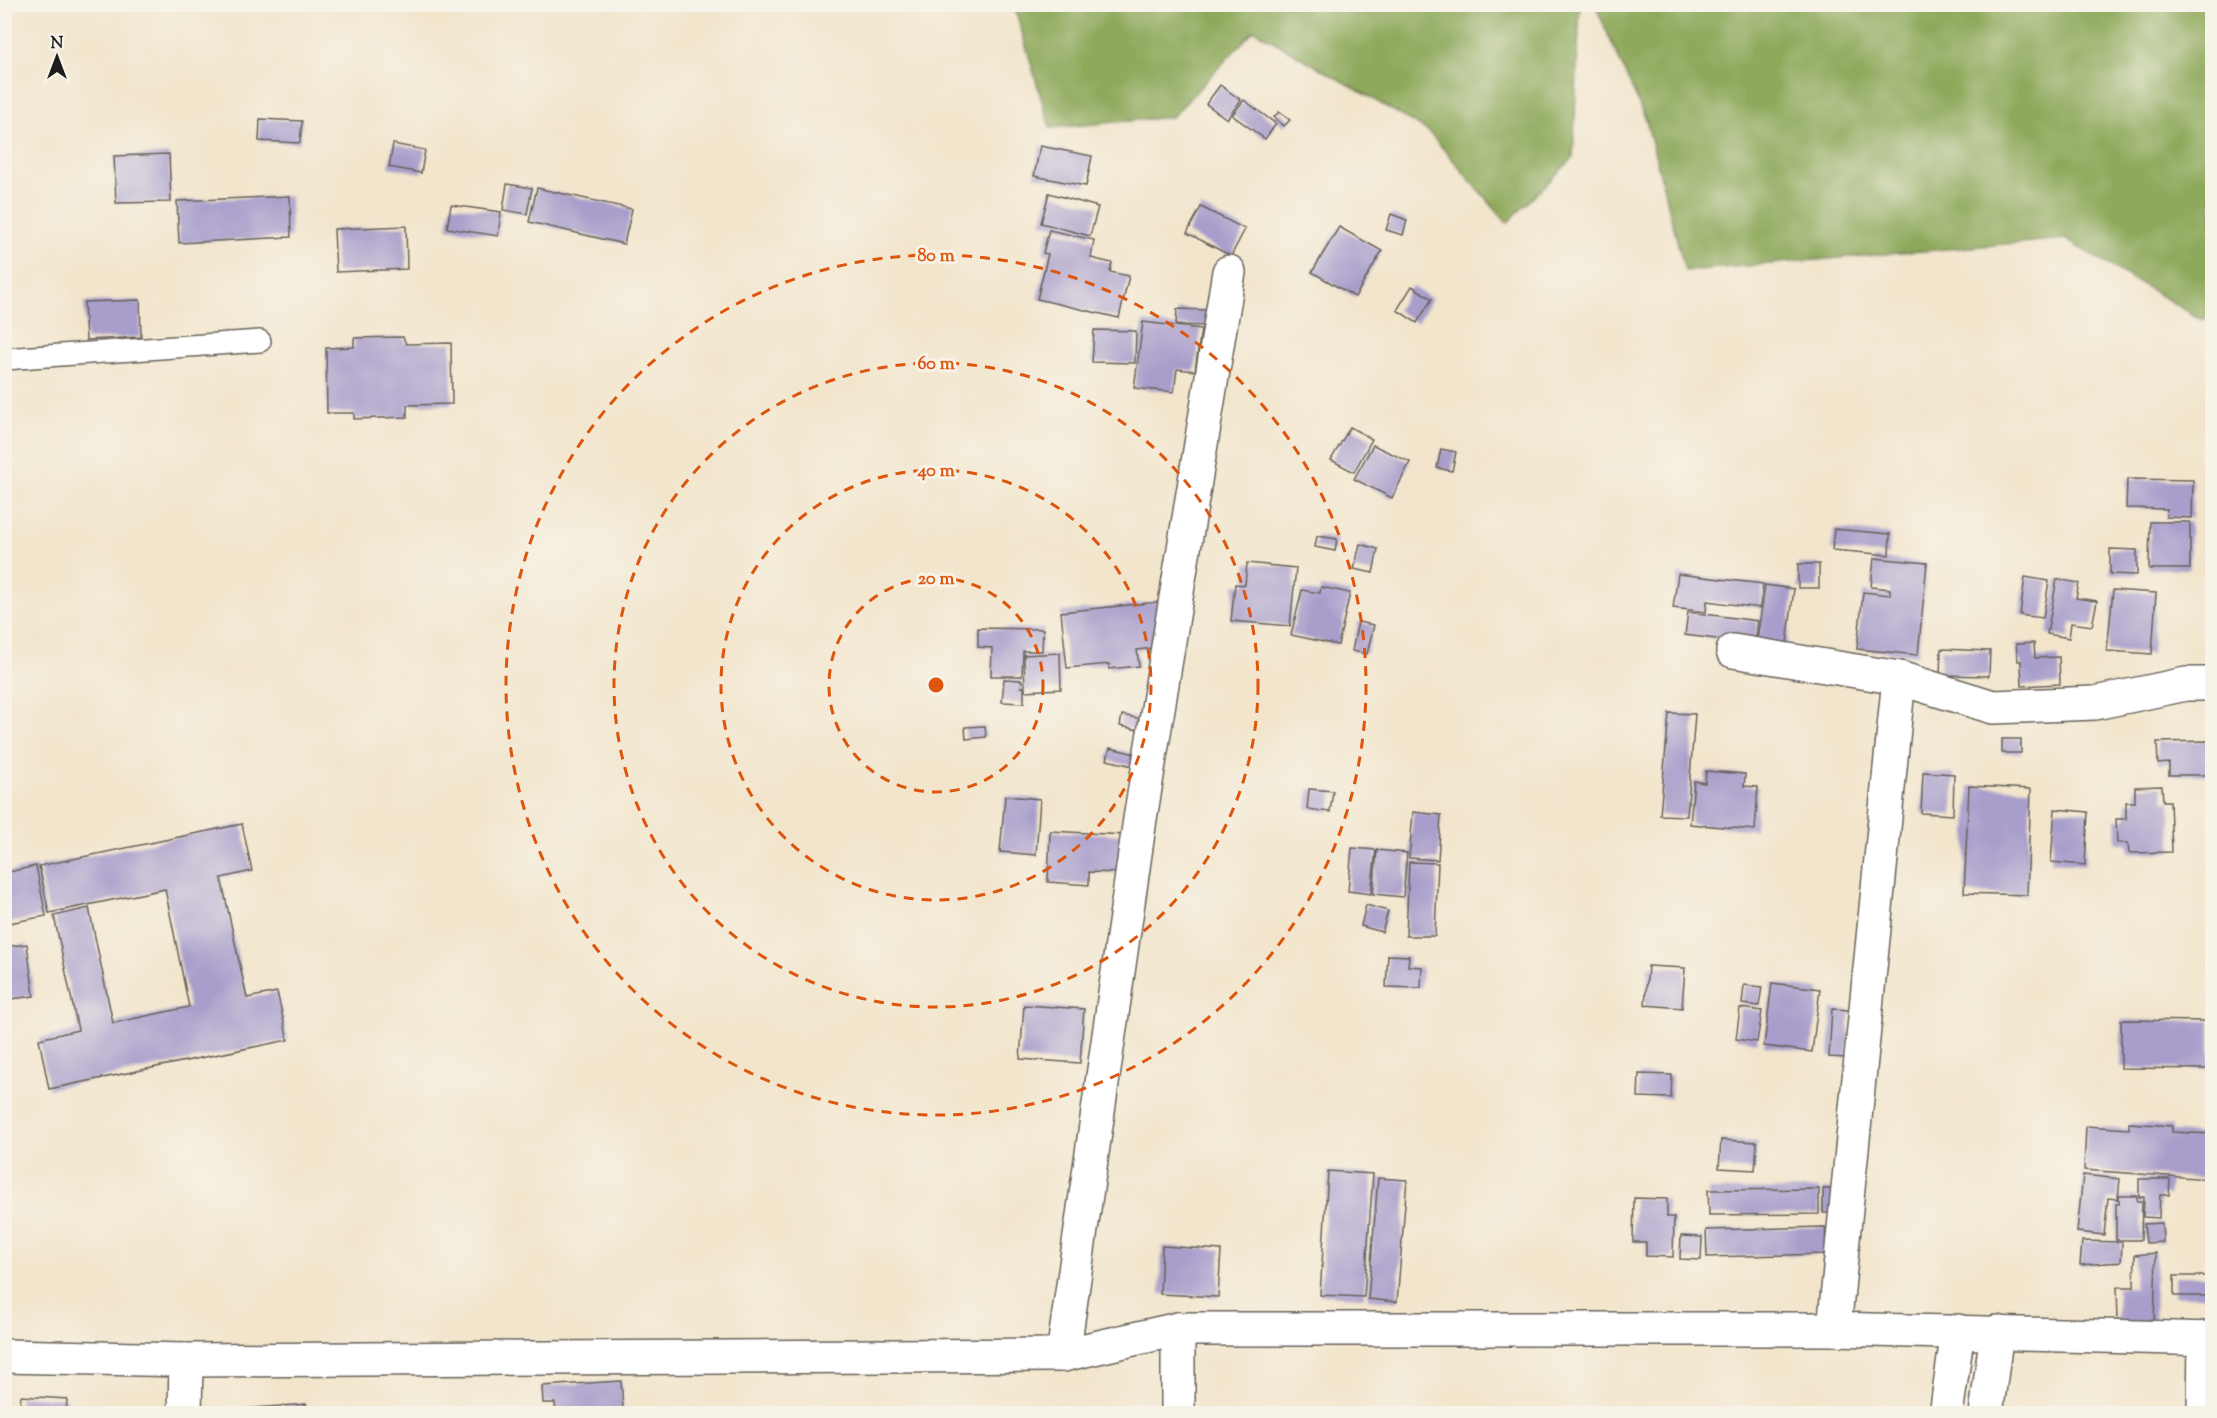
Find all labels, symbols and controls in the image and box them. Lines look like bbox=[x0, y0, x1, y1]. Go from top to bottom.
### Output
north arrow bbox=[27, 27, 87, 87]
text: N bbox=[51, 33, 64, 56]
text: 80 m bbox=[917, 244, 955, 270]
text: 60 m bbox=[917, 352, 955, 378]
text: 40 m bbox=[916, 459, 955, 485]
text: 20 m bbox=[918, 567, 954, 593]
centre of rings bbox=[926, 675, 946, 695]

